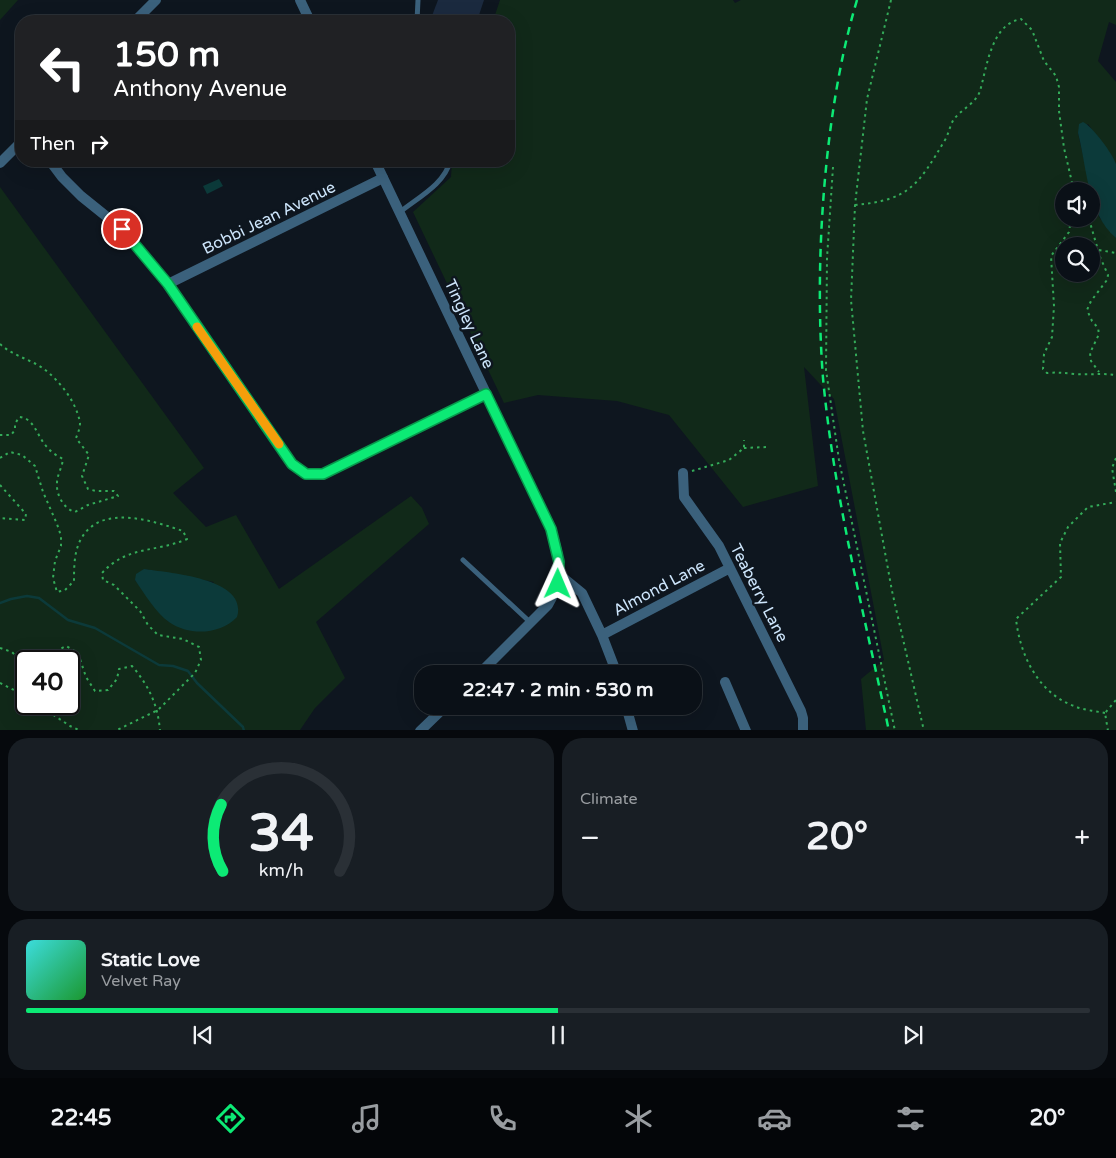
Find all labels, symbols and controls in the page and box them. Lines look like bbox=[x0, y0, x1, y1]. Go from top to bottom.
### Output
text: 150 m bbox=[113, 34, 220, 76]
icon: left bbox=[30, 35, 95, 100]
text: Anthony Avenue bbox=[113, 76, 287, 102]
icon: right bbox=[85, 130, 113, 158]
text: Then bbox=[30, 133, 75, 155]
street label: Bobbi Jean Avenue bbox=[199, 177, 339, 259]
map controls bbox=[1055, 182, 1100, 282]
button: sound bbox=[1055, 182, 1100, 227]
pin bbox=[101, 208, 143, 250]
icon: arrive bbox=[108, 215, 136, 243]
button: search bbox=[1055, 237, 1100, 282]
street label: Tingley Lane bbox=[440, 276, 498, 372]
street label: Teaberry Lane bbox=[726, 540, 792, 646]
street label: Almond Lane bbox=[610, 555, 708, 621]
position arrow bbox=[531, 557, 583, 609]
speed limit sign: 40 bbox=[15, 650, 80, 715]
text: 22:47 · 2 min · 530 m bbox=[462, 679, 654, 701]
text: Climate bbox=[580, 789, 638, 809]
text: 34 bbox=[248, 802, 314, 865]
text: 20° bbox=[806, 814, 868, 860]
text: − bbox=[580, 821, 600, 855]
text: + bbox=[1074, 821, 1090, 855]
text: km/h bbox=[259, 860, 303, 881]
text: Static Love bbox=[101, 949, 200, 971]
text: Velvet Ray bbox=[101, 971, 181, 991]
icon: previous bbox=[189, 1021, 217, 1049]
icon: pause bbox=[544, 1021, 572, 1049]
icon: next bbox=[899, 1021, 927, 1049]
icon: directions bbox=[213, 1101, 248, 1136]
icon: music bbox=[349, 1101, 384, 1136]
icon: phone bbox=[485, 1101, 520, 1136]
icon: climate bbox=[621, 1101, 656, 1136]
icon: car bbox=[757, 1101, 792, 1136]
icon: filters bbox=[893, 1101, 928, 1136]
text: 22:45 bbox=[51, 1105, 112, 1131]
text: 20° bbox=[1029, 1105, 1065, 1131]

